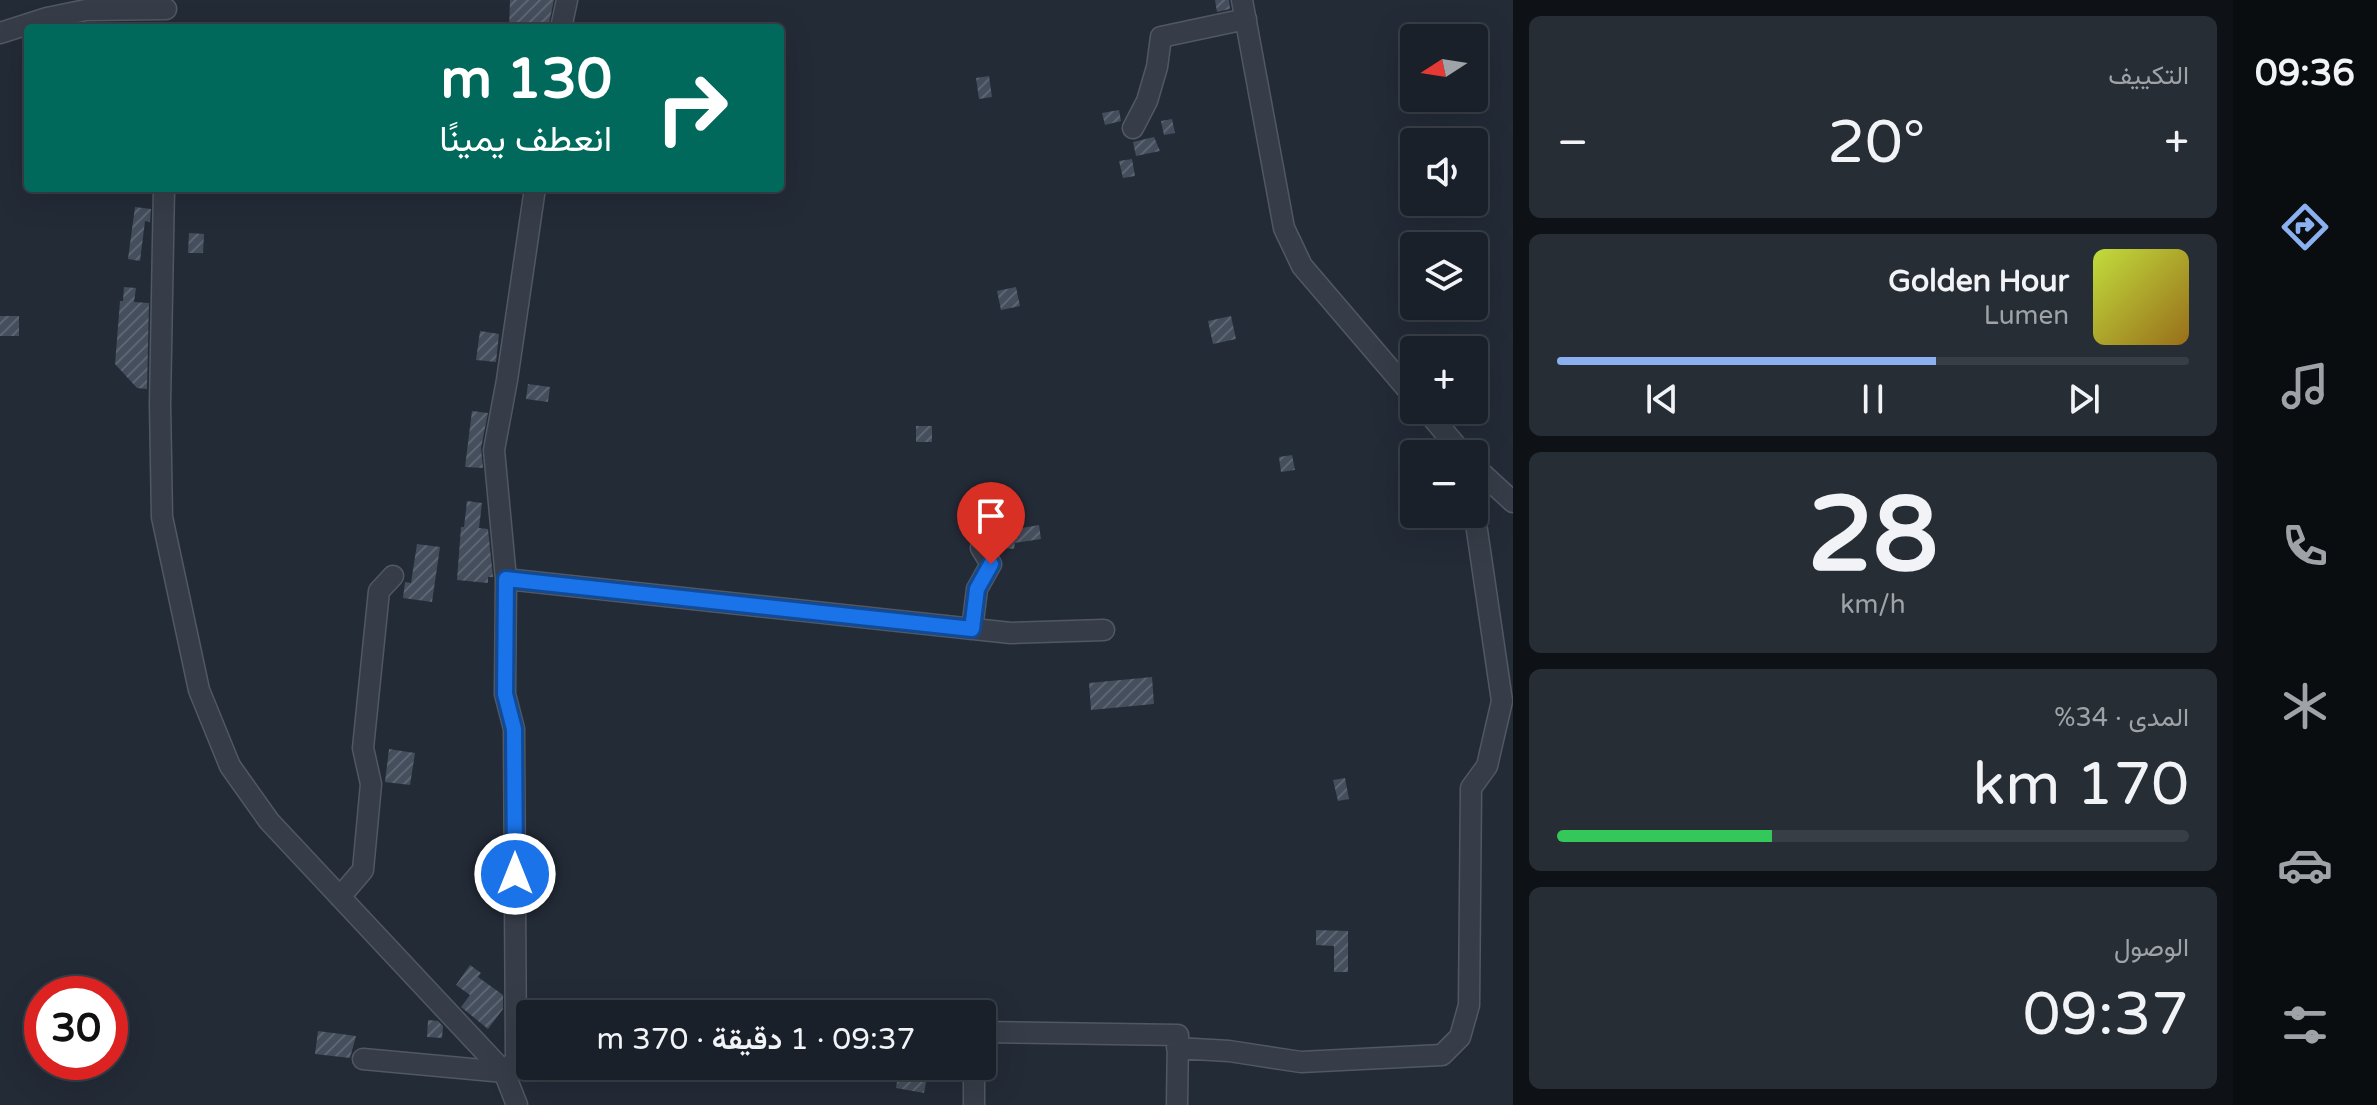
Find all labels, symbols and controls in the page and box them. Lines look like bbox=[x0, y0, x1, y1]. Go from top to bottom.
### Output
north arrow bbox=[1400, 24, 1488, 112]
map controls bbox=[1400, 24, 1488, 528]
text: 130 m bbox=[441, 46, 612, 113]
text: 09:36 bbox=[2255, 52, 2355, 95]
icon: right bbox=[640, 56, 744, 160]
text: التكييف bbox=[2108, 60, 2189, 91]
text: 20° bbox=[1827, 107, 1925, 179]
text: − bbox=[1557, 117, 1588, 170]
text: + bbox=[2164, 117, 2189, 170]
text: انعطف يمينًا bbox=[439, 118, 612, 161]
button: sound bbox=[1400, 128, 1488, 216]
icon: directions bbox=[2277, 199, 2333, 255]
button: layers bbox=[1400, 232, 1488, 320]
text: Golden Hour bbox=[1888, 263, 2069, 300]
text: Lumen bbox=[1984, 300, 2069, 331]
button: + bbox=[1400, 336, 1488, 424]
icon: music bbox=[2277, 358, 2333, 414]
icon: previous bbox=[1640, 377, 1684, 421]
icon: pause bbox=[1851, 377, 1895, 421]
icon: next bbox=[2062, 377, 2106, 421]
button: − bbox=[1400, 440, 1488, 528]
text: 28 bbox=[1808, 474, 1938, 599]
pin bbox=[957, 482, 1025, 564]
icon: arrive bbox=[969, 494, 1013, 538]
icon: phone bbox=[2277, 518, 2333, 574]
text: km/h bbox=[1840, 589, 1906, 620]
icon: climate bbox=[2277, 678, 2333, 734]
text: المدى · 34% bbox=[2054, 702, 2189, 733]
text: 170 km bbox=[1973, 749, 2189, 821]
position arrow bbox=[473, 832, 557, 916]
icon: car bbox=[2277, 837, 2333, 893]
text: الوصول bbox=[2114, 932, 2189, 963]
speed limit sign: 30 bbox=[24, 976, 128, 1080]
text: 09:37 bbox=[2023, 979, 2189, 1051]
icon: filters bbox=[2277, 997, 2333, 1053]
text: 09:37 · 1 دقيقة · 370 m bbox=[597, 1021, 915, 1058]

